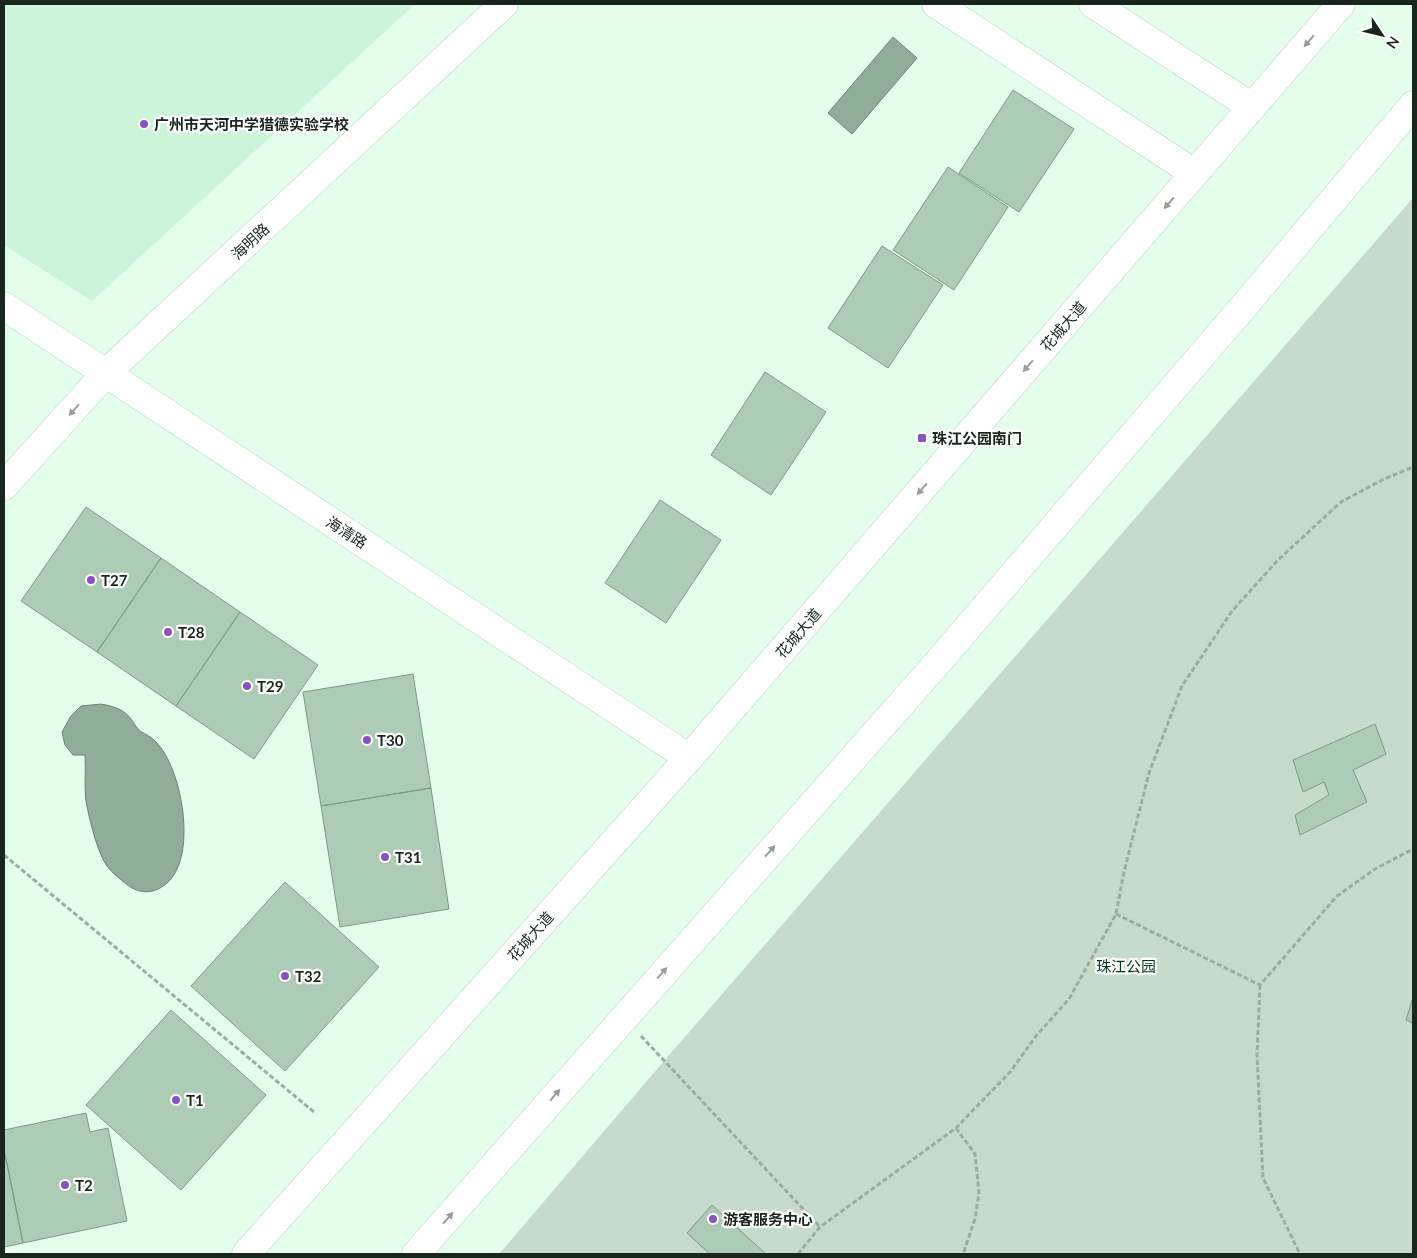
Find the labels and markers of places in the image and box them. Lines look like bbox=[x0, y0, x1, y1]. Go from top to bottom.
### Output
place label: 广州市天河中学猎德实验学校 bbox=[154, 115, 349, 133]
marker: 广州市天河中学猎德实验学校 bbox=[138, 118, 150, 130]
place label: 珠江公园南门 bbox=[932, 429, 1022, 447]
marker: 珠江公园南门 bbox=[916, 432, 928, 444]
place label: T27 bbox=[101, 571, 128, 589]
marker: T27 bbox=[85, 574, 97, 586]
place label: T28 bbox=[178, 623, 205, 641]
marker: T28 bbox=[162, 626, 174, 638]
place label: T29 bbox=[257, 677, 283, 695]
marker: T29 bbox=[241, 680, 253, 692]
place label: T30 bbox=[377, 731, 404, 749]
marker: T30 bbox=[361, 734, 373, 746]
place label: T31 bbox=[395, 848, 421, 866]
marker: T31 bbox=[379, 851, 391, 863]
place label: T32 bbox=[295, 967, 322, 985]
marker: T32 bbox=[279, 970, 291, 982]
place label: T1 bbox=[186, 1091, 204, 1109]
marker: T1 bbox=[170, 1094, 182, 1106]
place label: T2 bbox=[75, 1176, 93, 1194]
marker: T2 bbox=[59, 1179, 71, 1191]
place label: 游客服务中心 bbox=[723, 1210, 813, 1228]
marker: 游客服务中心 bbox=[707, 1213, 719, 1225]

